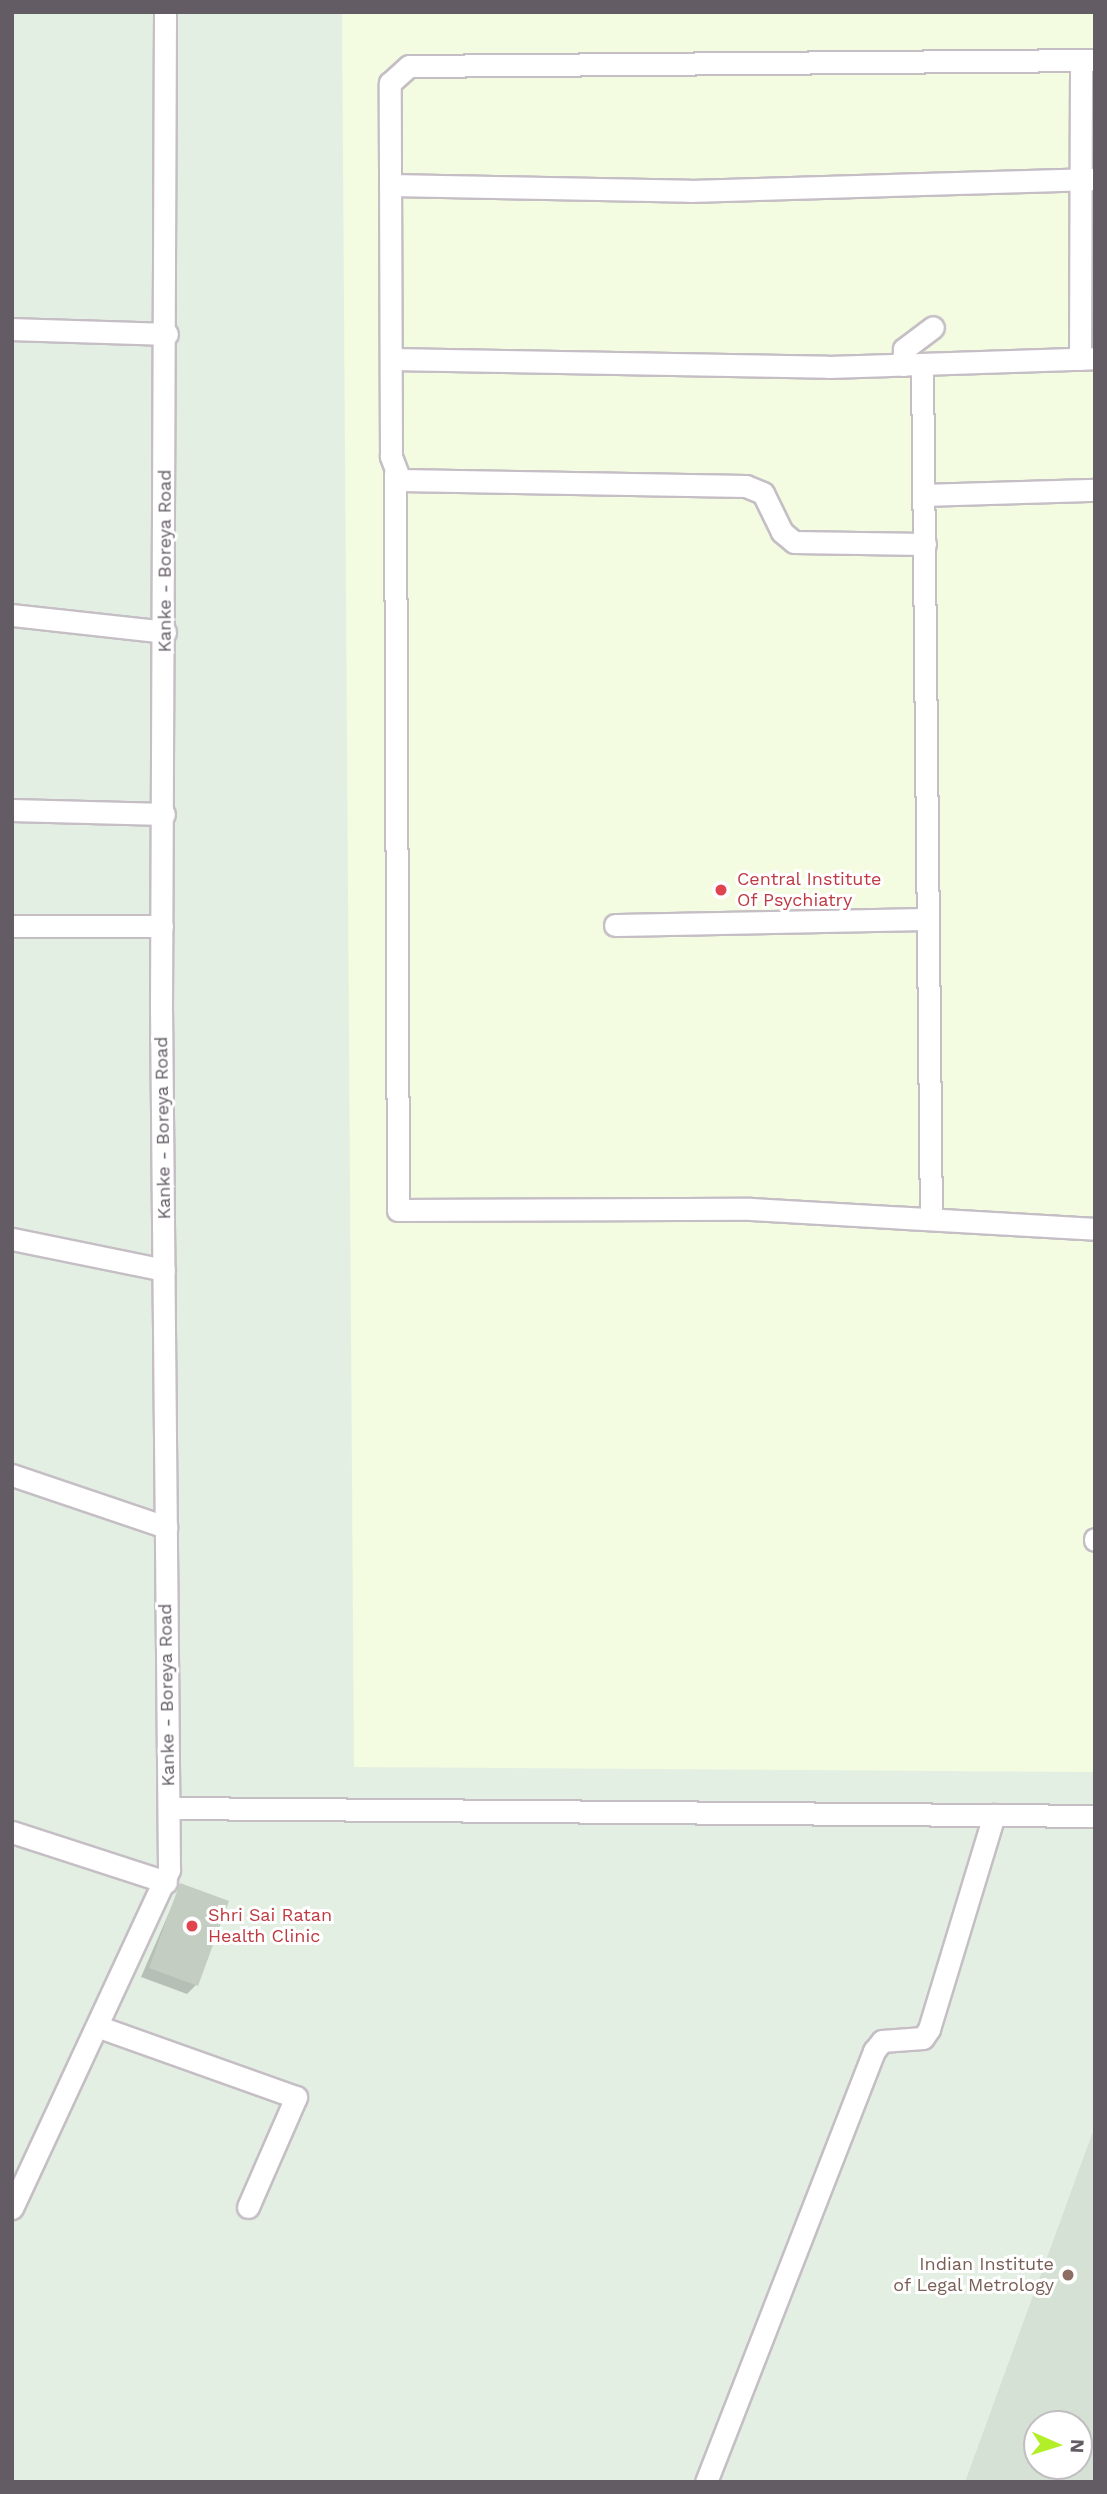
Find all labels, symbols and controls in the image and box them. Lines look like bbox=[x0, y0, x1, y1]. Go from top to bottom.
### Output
street label: Kanke - Boreya Road bbox=[154, 469, 176, 653]
place label: Central Institute Of Psychiatry bbox=[737, 869, 882, 912]
marker: Central Institute Of Psychiatry bbox=[711, 880, 731, 900]
street label: Kanke - Boreya Road bbox=[151, 1036, 175, 1220]
street label: Kanke - Boreya Road bbox=[155, 1603, 179, 1787]
place label: Shri Sai Ratan Health Clinic bbox=[208, 1905, 332, 1948]
marker: Shri Sai Ratan Health Clinic bbox=[182, 1916, 202, 1936]
place label: Indian Institute of Legal Metrology bbox=[892, 2254, 1054, 2296]
marker: Indian Institute of Legal Metrology bbox=[1060, 2267, 1076, 2283]
north arrow bbox=[1023, 2410, 1093, 2480]
text: N bbox=[1066, 2438, 1089, 2454]

